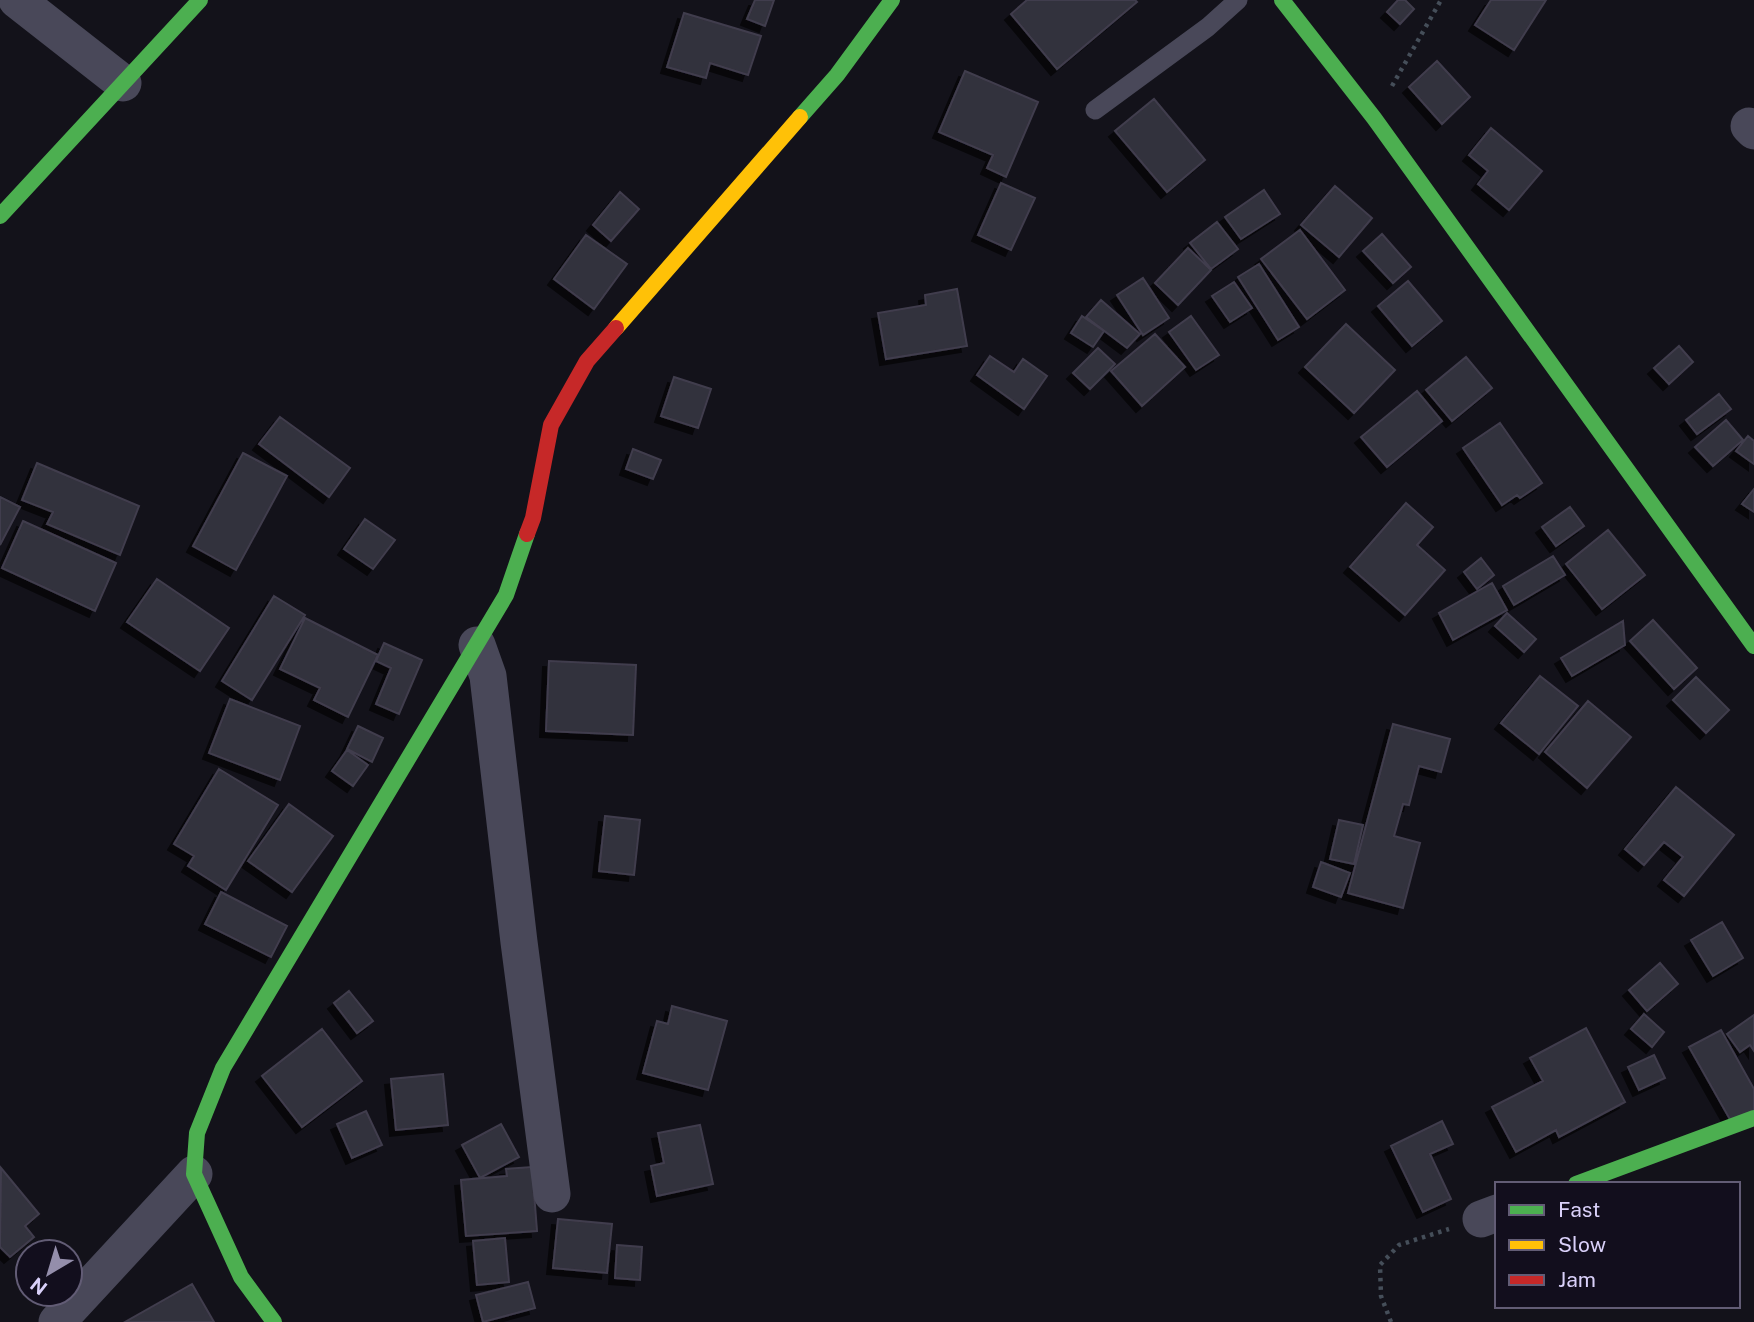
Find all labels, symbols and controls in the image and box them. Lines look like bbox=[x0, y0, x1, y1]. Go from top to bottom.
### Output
legend bbox=[1495, 1182, 1740, 1308]
text: Fast bbox=[1558, 1197, 1600, 1222]
text: Slow bbox=[1558, 1232, 1606, 1257]
north arrow bbox=[14, 1238, 84, 1308]
text: Jam bbox=[1558, 1267, 1596, 1292]
text: N bbox=[26, 1273, 51, 1300]

